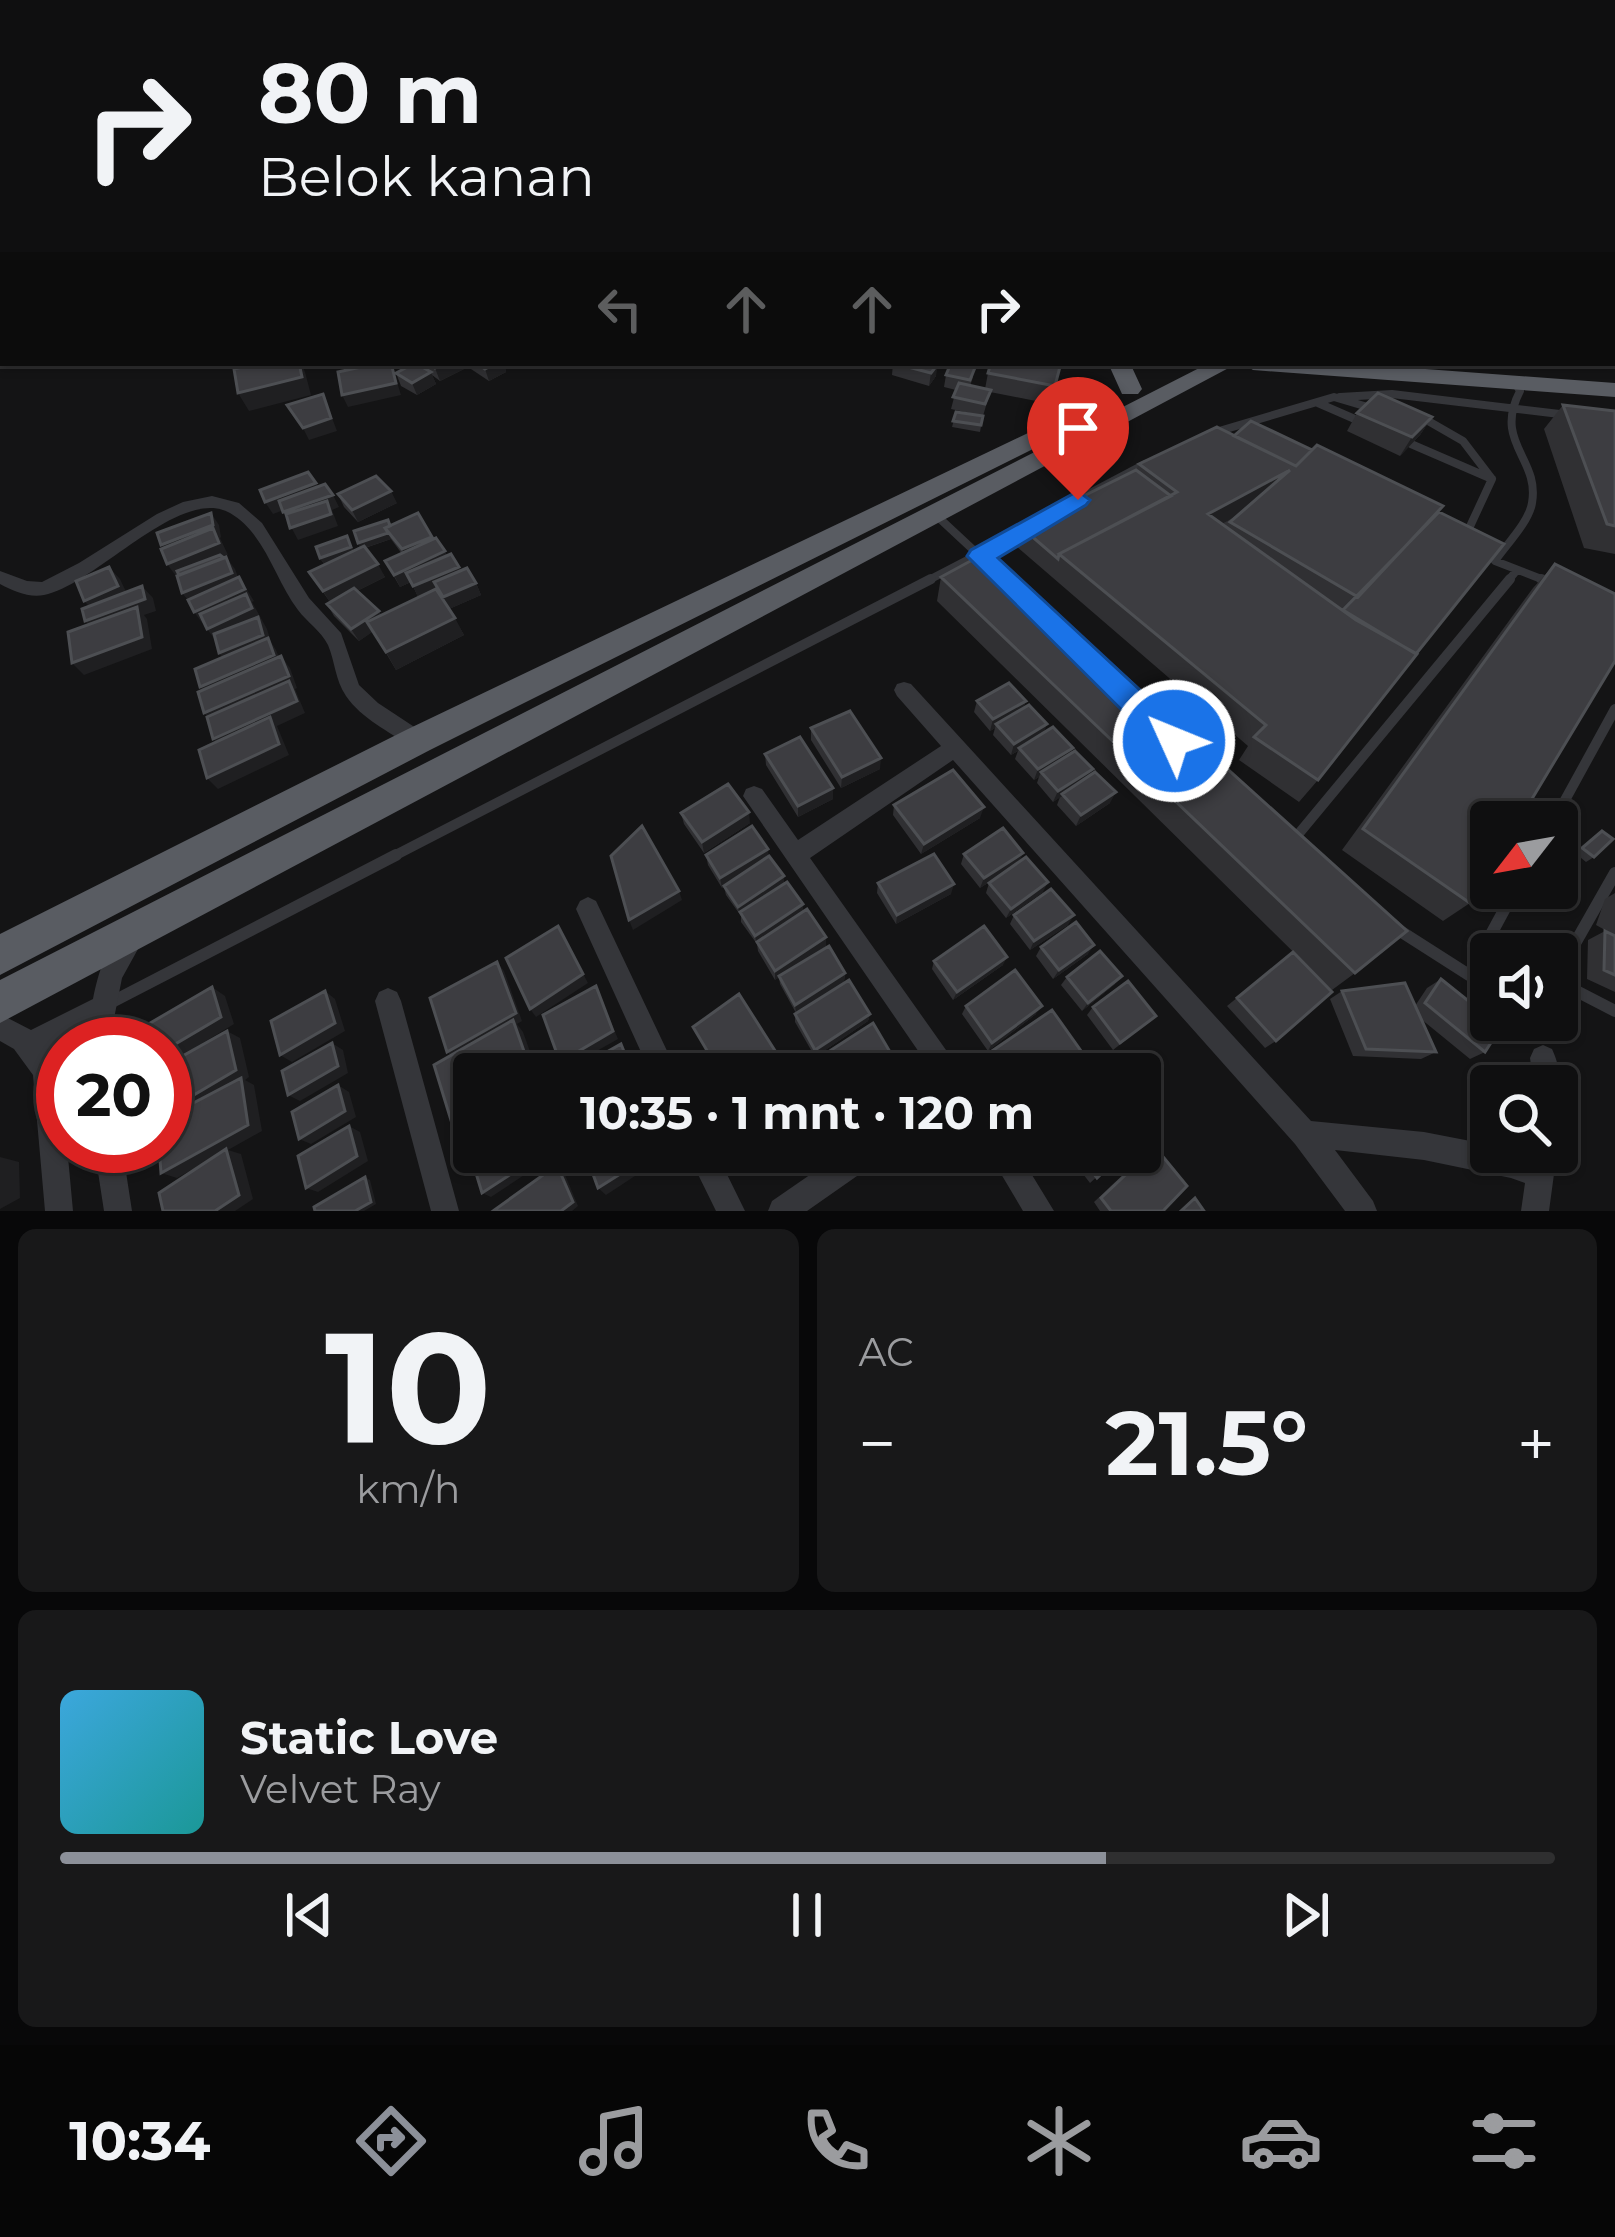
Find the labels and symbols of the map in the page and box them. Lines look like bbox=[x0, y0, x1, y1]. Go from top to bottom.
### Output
pin bbox=[1027, 377, 1129, 500]
position arrow bbox=[1111, 678, 1237, 804]
north arrow bbox=[1470, 801, 1578, 909]
speed limit sign: 20 bbox=[36, 1017, 192, 1173]

